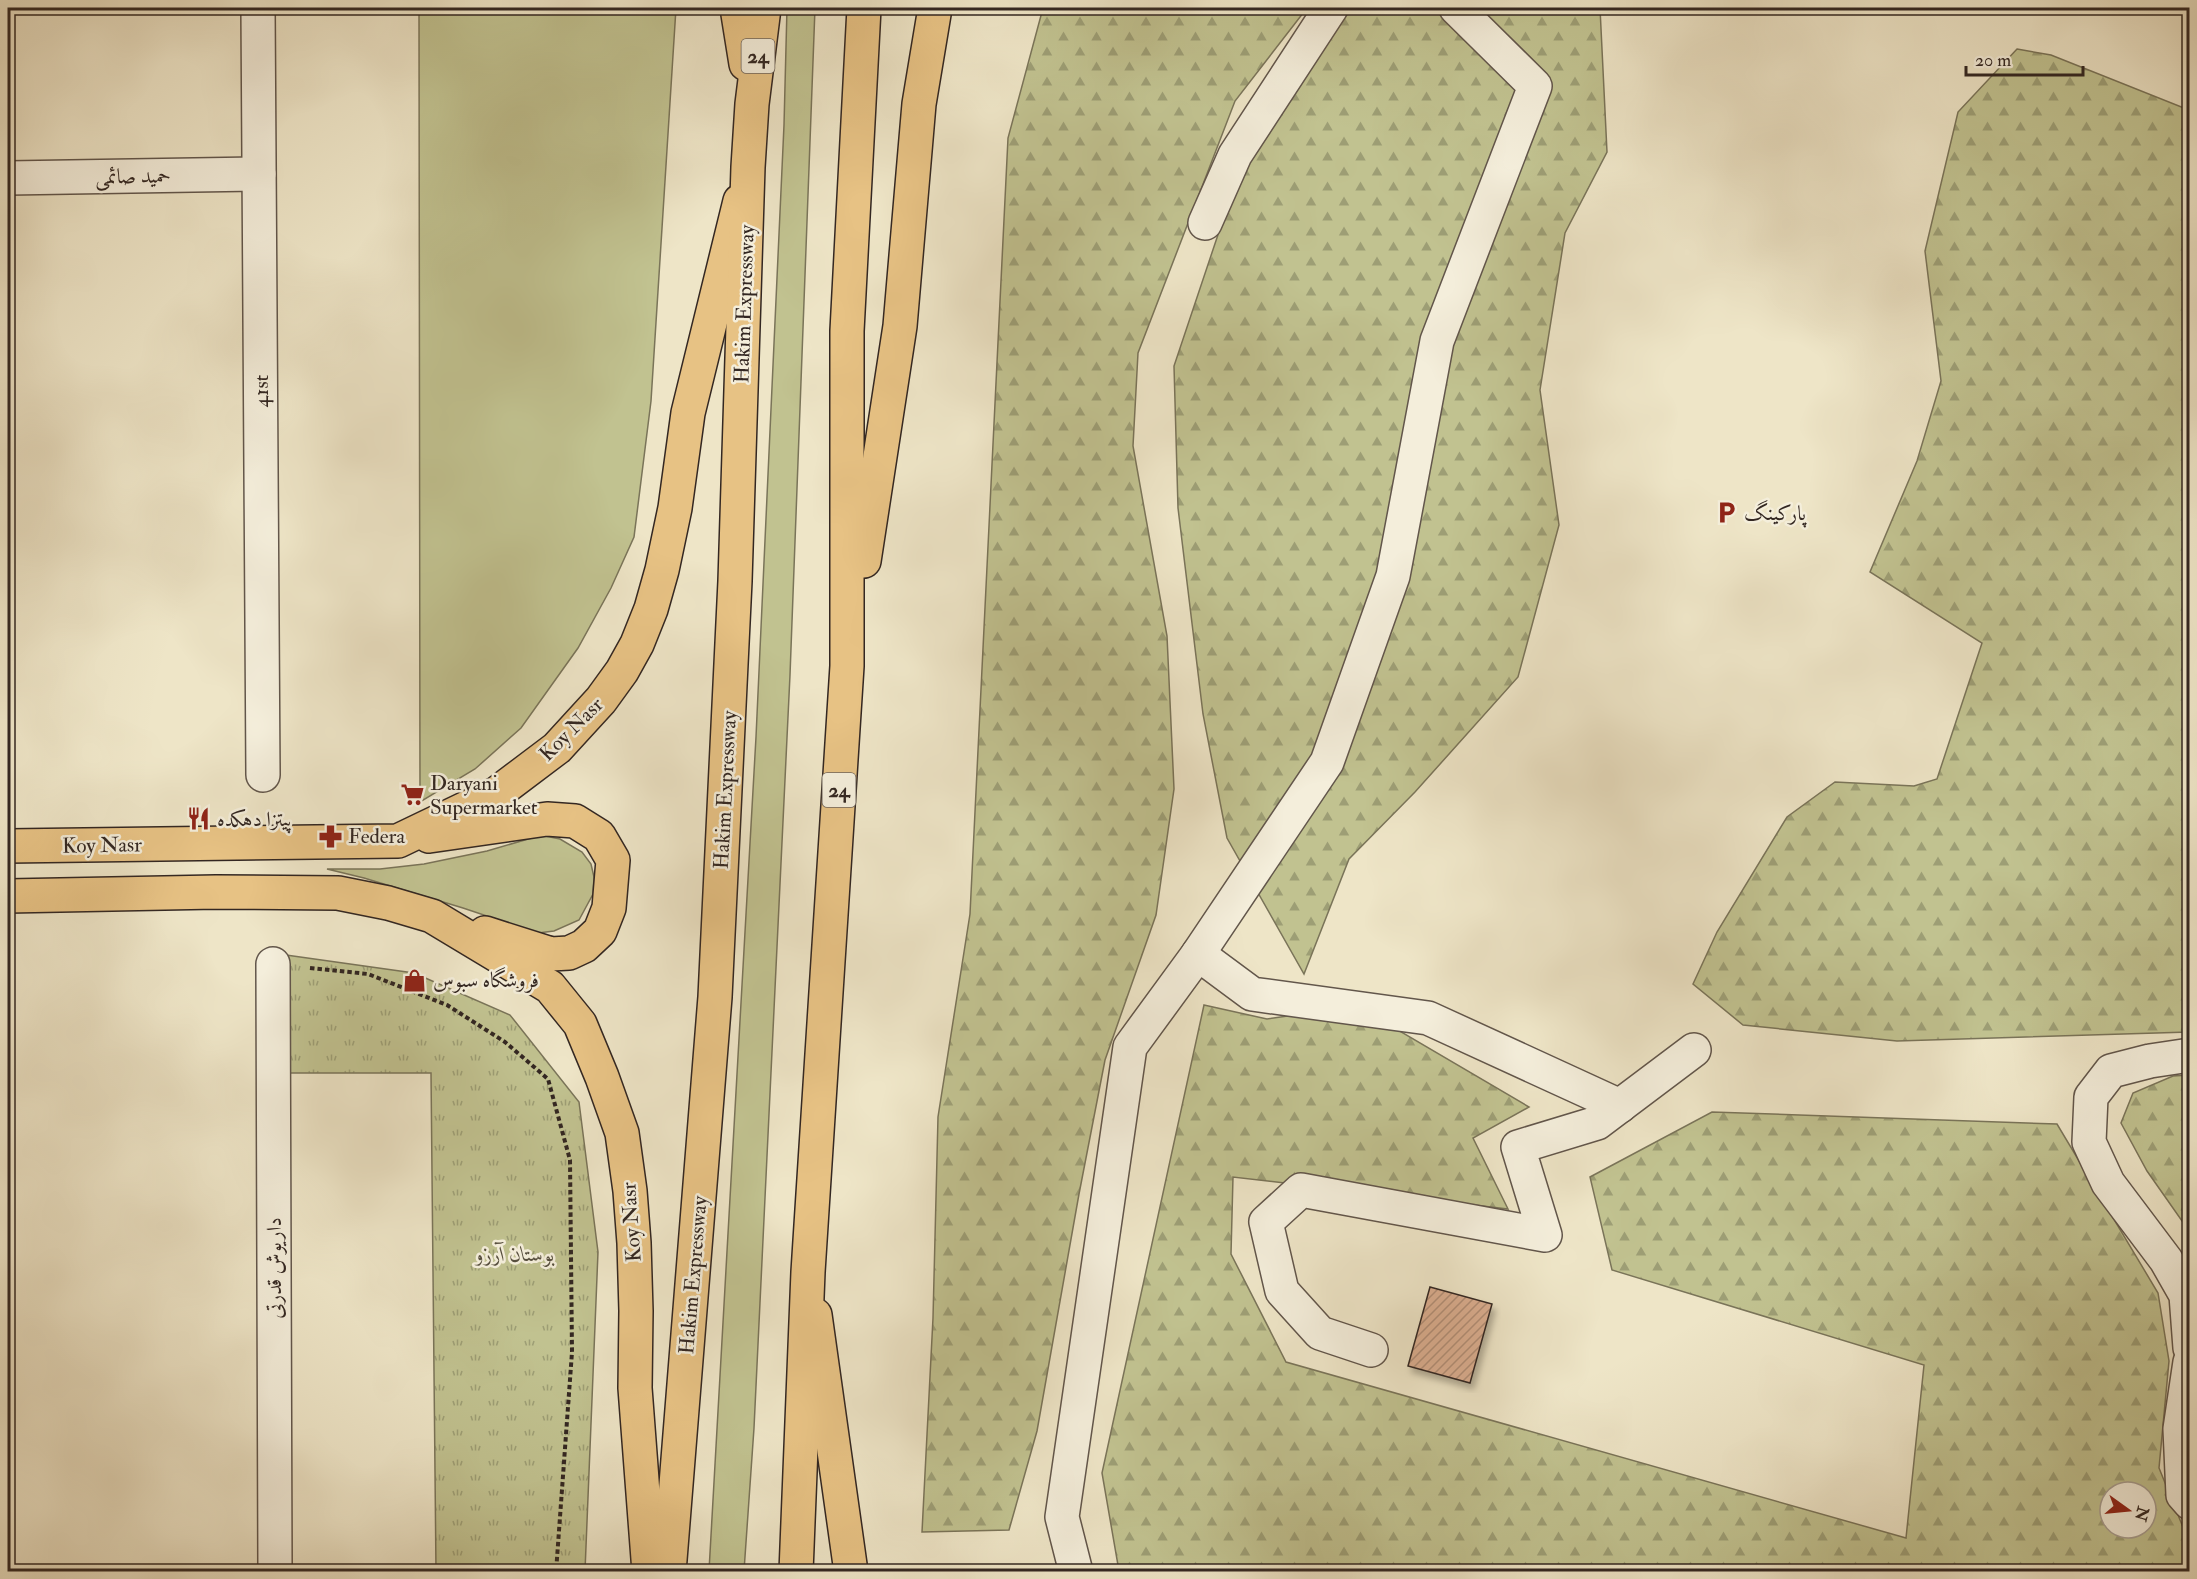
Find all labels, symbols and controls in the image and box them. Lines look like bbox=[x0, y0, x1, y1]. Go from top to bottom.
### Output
road number: 24 bbox=[742, 39, 774, 73]
scale bar bbox=[1966, 39, 2083, 77]
text: 20 m bbox=[1975, 49, 2011, 72]
street label: حمید صائمی bbox=[95, 162, 171, 191]
street label: Hakim Expressway bbox=[728, 224, 761, 384]
street label: 41st bbox=[248, 374, 275, 407]
parking icon: پارکینگ bbox=[1713, 500, 1739, 526]
place label: پارکینگ bbox=[1744, 500, 1807, 528]
street label: Koy Nasr bbox=[534, 691, 609, 767]
street label: Hakim Expressway bbox=[708, 709, 743, 870]
place label: Daryani Supermarket bbox=[430, 770, 538, 821]
road number: 24 bbox=[822, 773, 856, 807]
supermarket icon: Daryani Supermarket bbox=[399, 782, 425, 808]
restaurant icon: پیتزا دهکده bbox=[186, 806, 212, 832]
place label: پیتزا دهکده bbox=[217, 806, 292, 834]
pharmacy icon: Federa bbox=[317, 823, 343, 849]
place label: Federa bbox=[348, 823, 405, 850]
street label: Koy Nasr bbox=[62, 831, 142, 860]
shop icon: فروشگاه سبوس bbox=[402, 967, 428, 993]
place label: فروشگاه سبوس bbox=[433, 967, 539, 994]
street label: Koy Nasr bbox=[615, 1181, 648, 1263]
street label: Hakim Expressway bbox=[673, 1194, 714, 1355]
street label: داریوش قدرتی bbox=[261, 1217, 288, 1319]
park label: بوستان آرزو bbox=[473, 1241, 555, 1268]
north arrow bbox=[2098, 1480, 2158, 1540]
text: N bbox=[2130, 1503, 2153, 1524]

